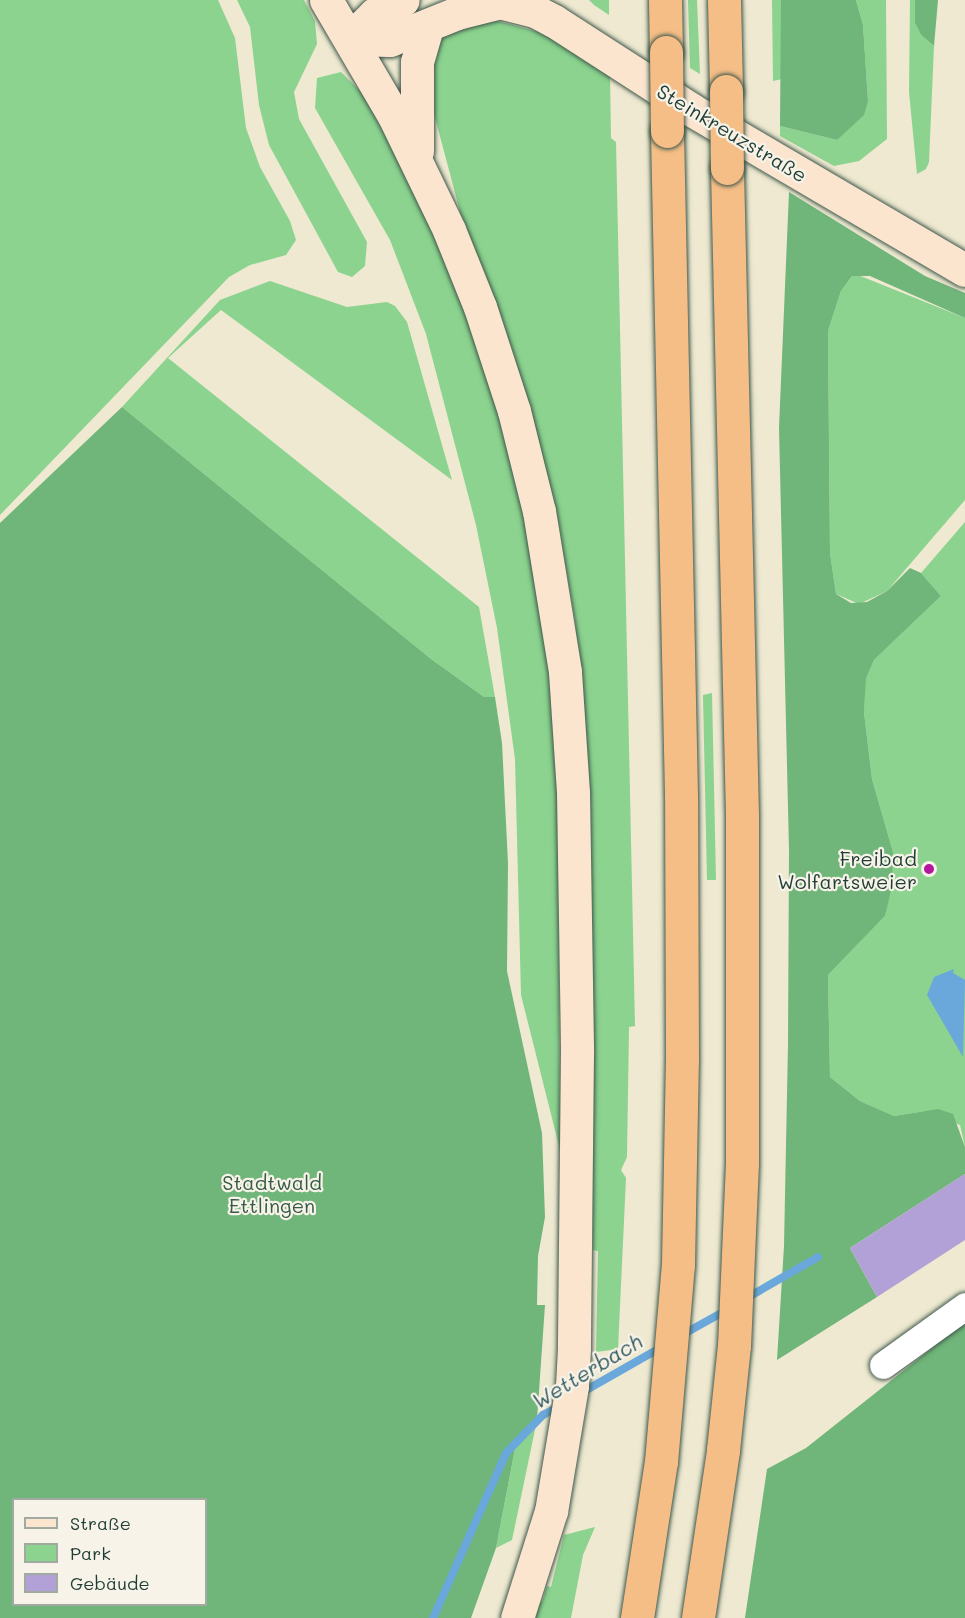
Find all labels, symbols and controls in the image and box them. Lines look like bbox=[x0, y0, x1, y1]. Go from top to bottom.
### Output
street label: Steinkreuzstraße bbox=[653, 79, 811, 187]
place label: Freibad Wolfartsweier bbox=[777, 846, 917, 893]
marker: Freibad Wolfartsweier bbox=[922, 862, 936, 876]
park label: Stadtwald Ettlingen bbox=[222, 1171, 322, 1218]
water label: Wetterbach bbox=[527, 1328, 647, 1414]
legend bbox=[12, 1498, 207, 1606]
text: Straße bbox=[70, 1511, 131, 1535]
text: Park bbox=[70, 1541, 111, 1565]
text: Gebäude bbox=[70, 1571, 150, 1595]

